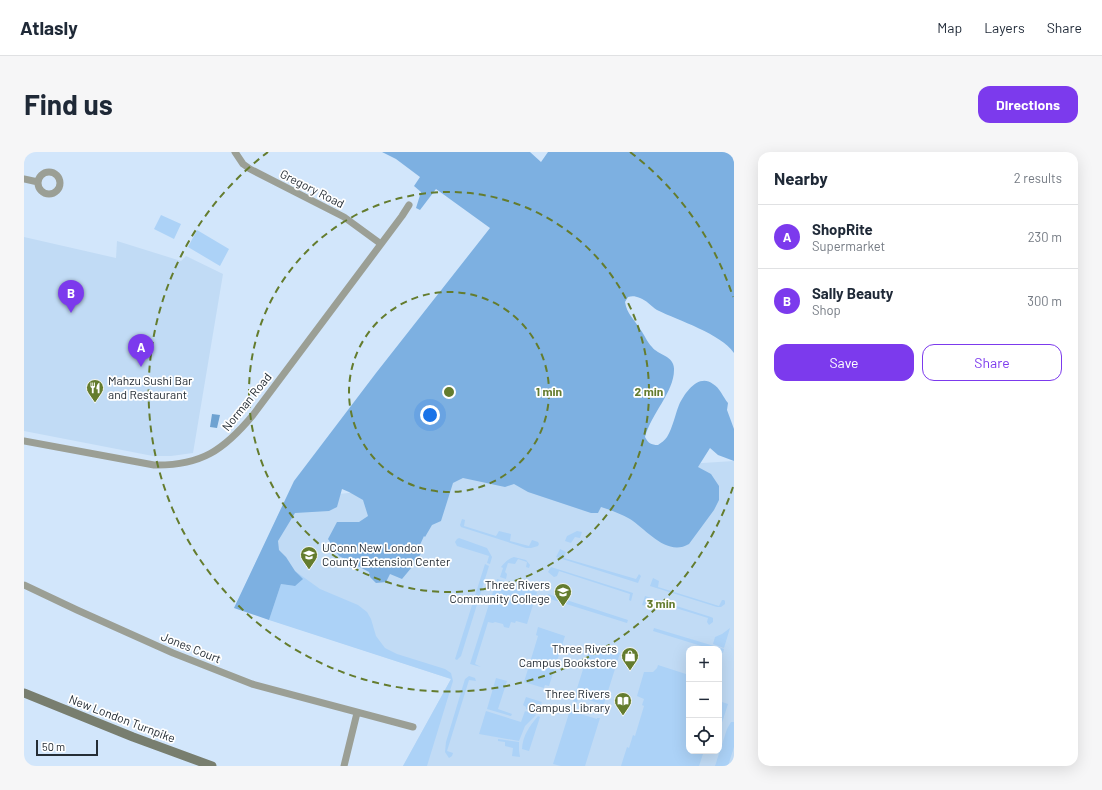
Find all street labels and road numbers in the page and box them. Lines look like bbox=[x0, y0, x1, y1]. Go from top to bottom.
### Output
street label: Gregory Road bbox=[278, 166, 347, 210]
street label: Norman Road bbox=[219, 370, 274, 433]
street label: Jones Court bbox=[159, 629, 223, 665]
street label: New London Turnpike bbox=[67, 691, 177, 745]

